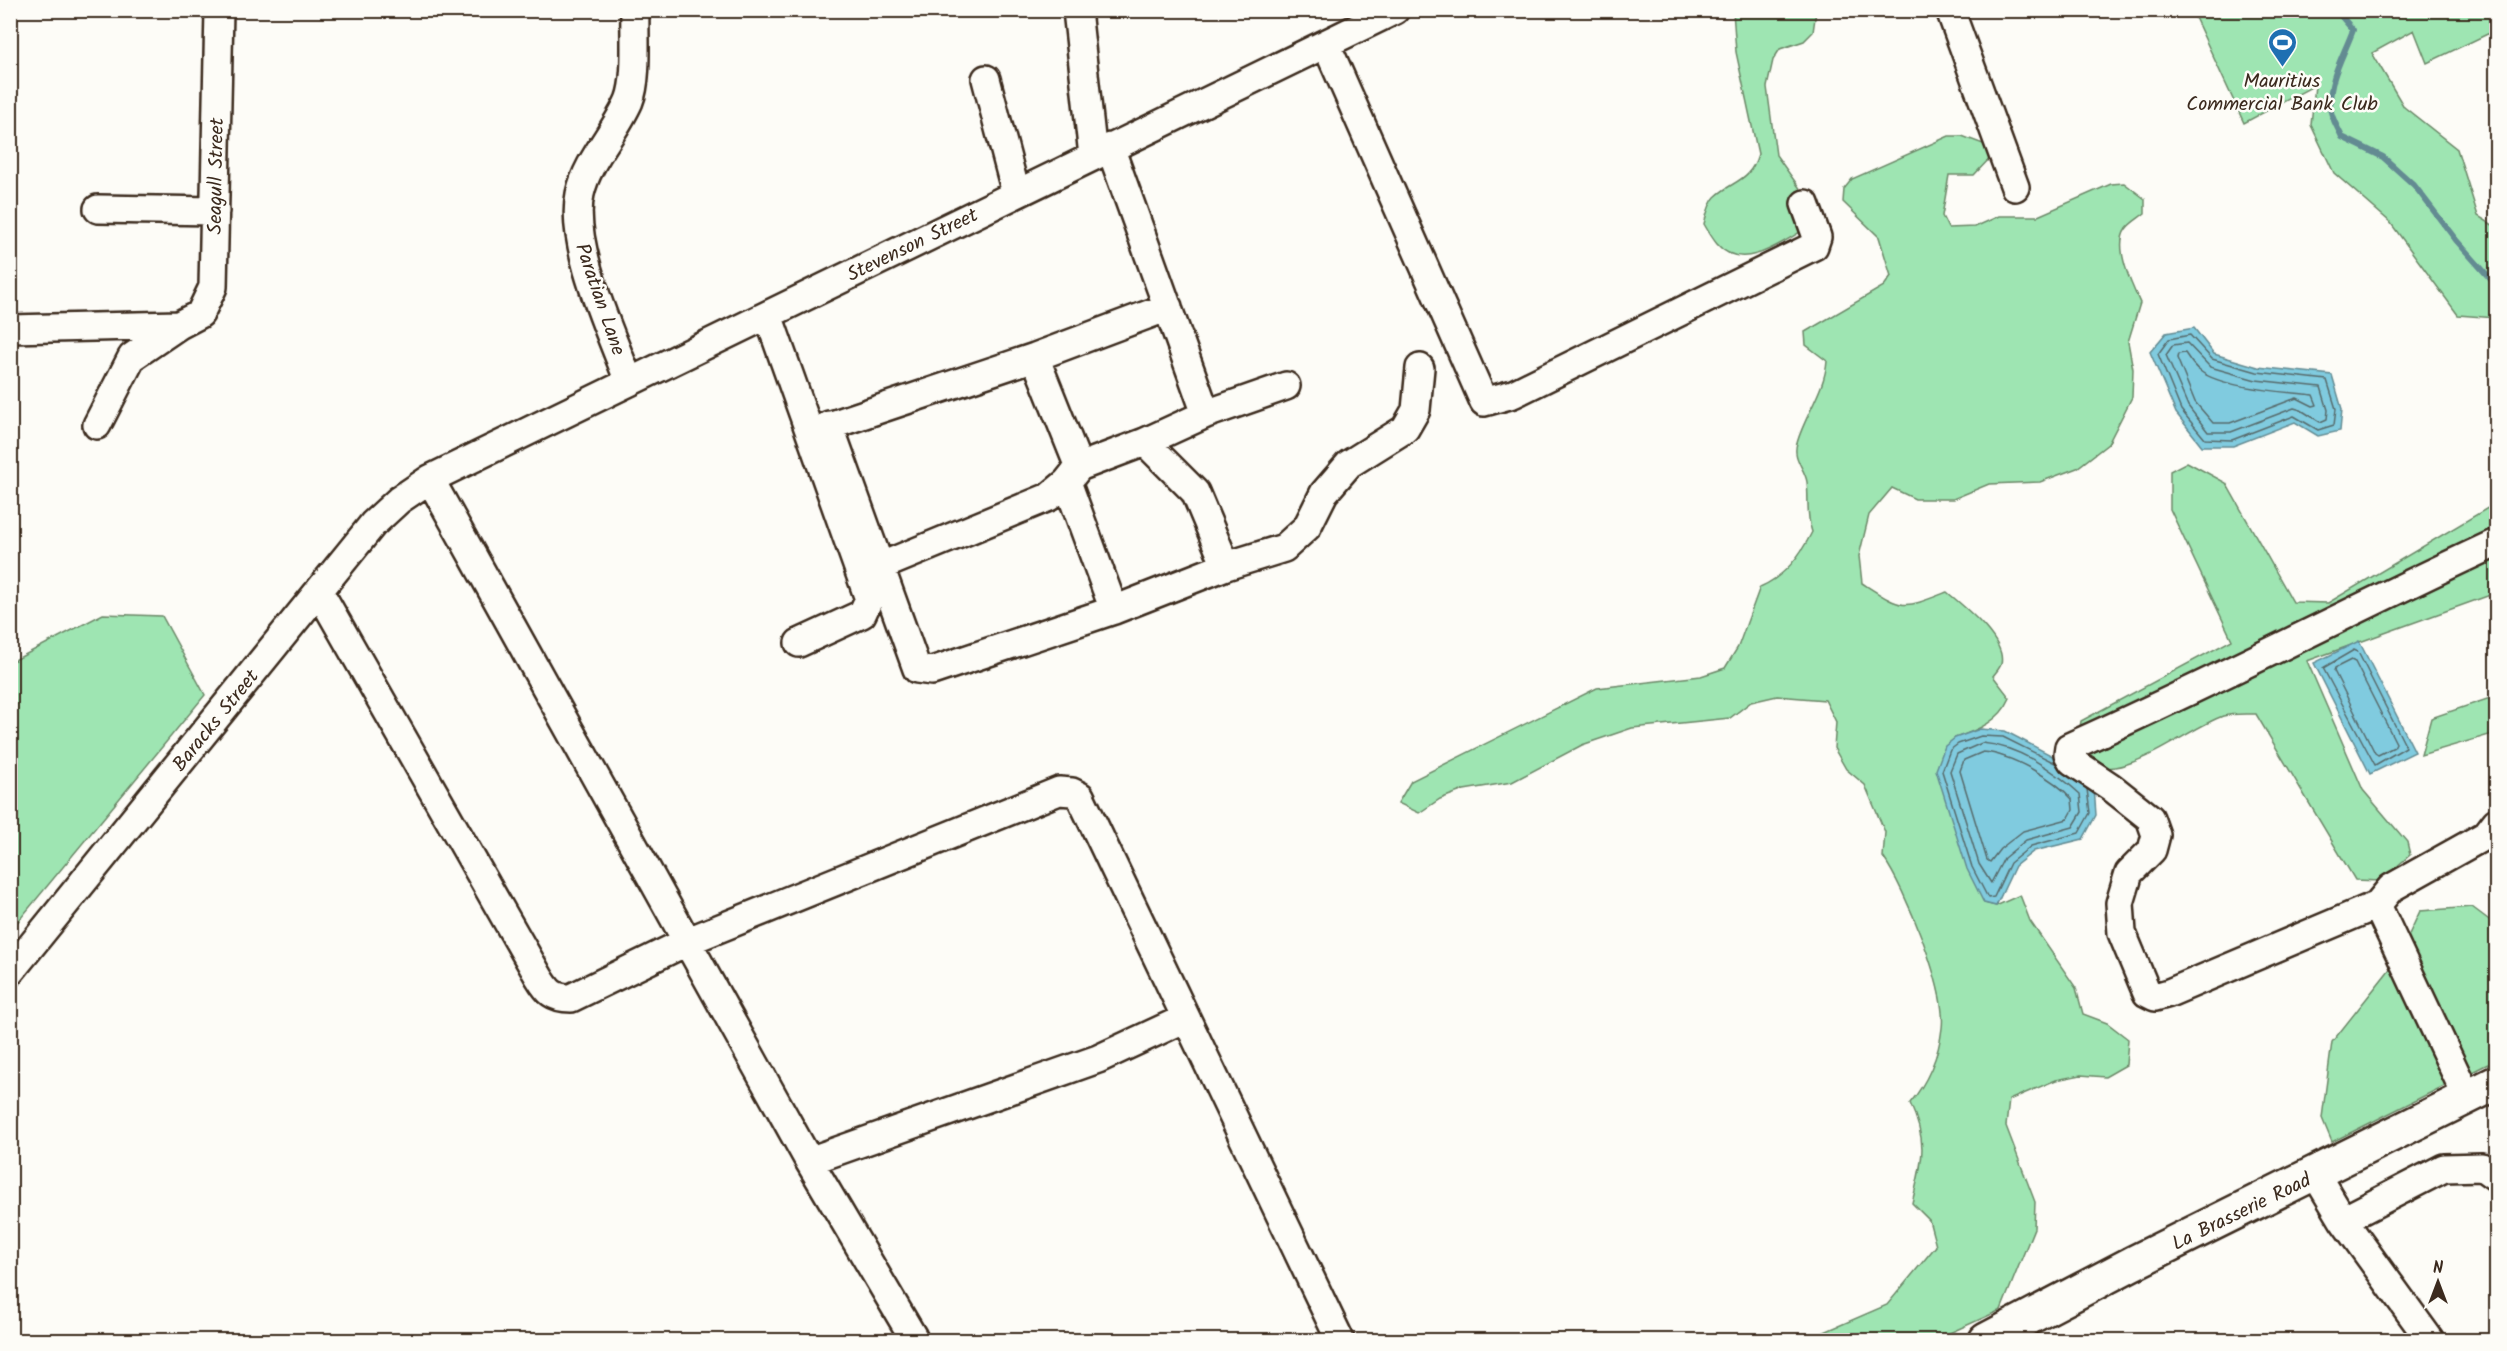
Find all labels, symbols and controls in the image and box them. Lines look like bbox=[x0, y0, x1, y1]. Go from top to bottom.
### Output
sports icon: Mauritius Commercial Bank Club bbox=[2266, 26, 2298, 68]
place label: Mauritius Commercial Bank Club bbox=[2186, 66, 2378, 121]
street label: Seagull Street bbox=[200, 117, 234, 235]
street label: Stevenson Street bbox=[842, 200, 984, 291]
street label: Paratian Lane bbox=[565, 239, 633, 360]
street label: Baracks Street bbox=[165, 663, 268, 779]
street label: La Brasserie Road bbox=[2167, 1165, 2318, 1260]
north arrow bbox=[2408, 1252, 2468, 1312]
text: N bbox=[2433, 1256, 2443, 1281]

